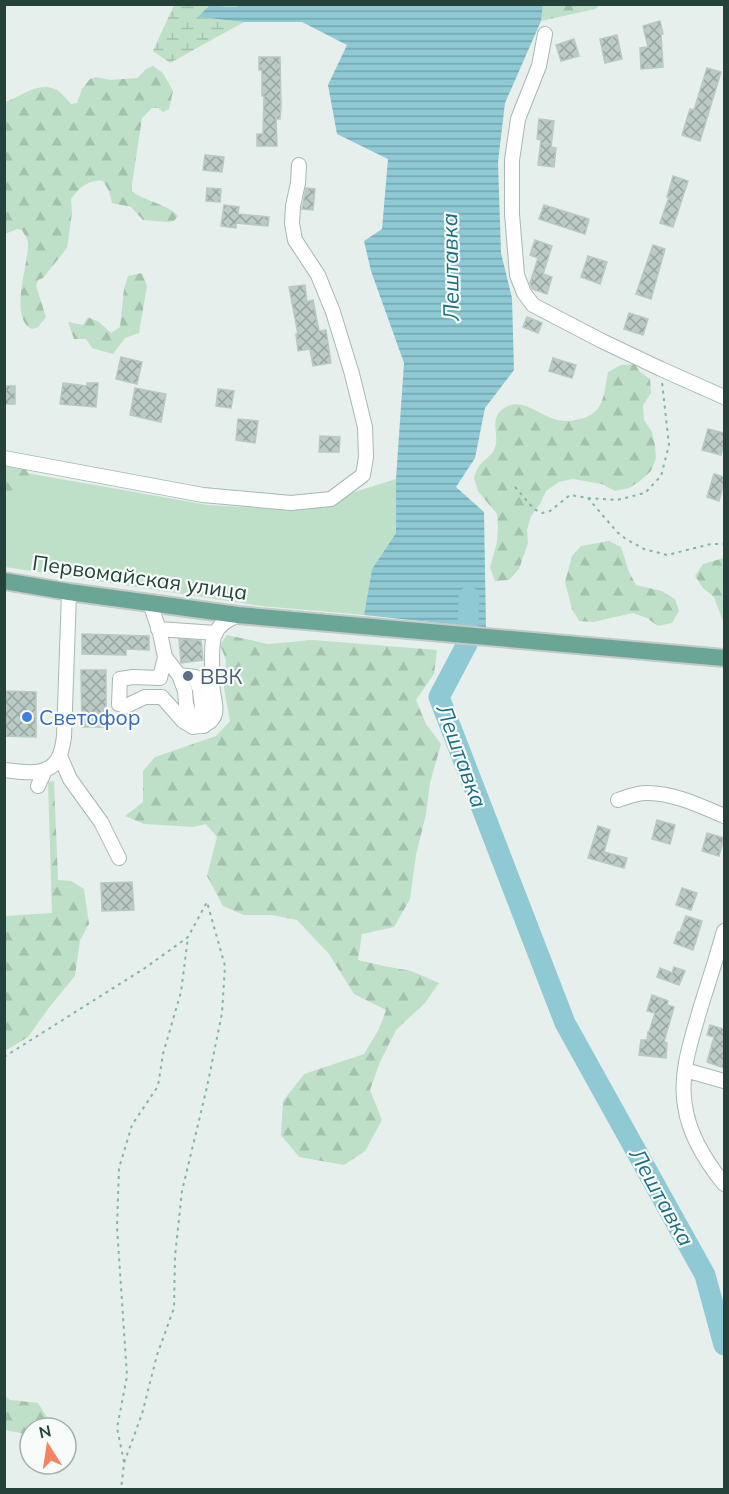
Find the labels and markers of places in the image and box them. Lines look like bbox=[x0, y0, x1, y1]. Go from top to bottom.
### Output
place label: ВВК bbox=[200, 663, 243, 689]
marker: ВВК bbox=[181, 669, 195, 683]
place label: Светофор bbox=[39, 704, 141, 730]
marker: Светофор bbox=[20, 710, 34, 724]

